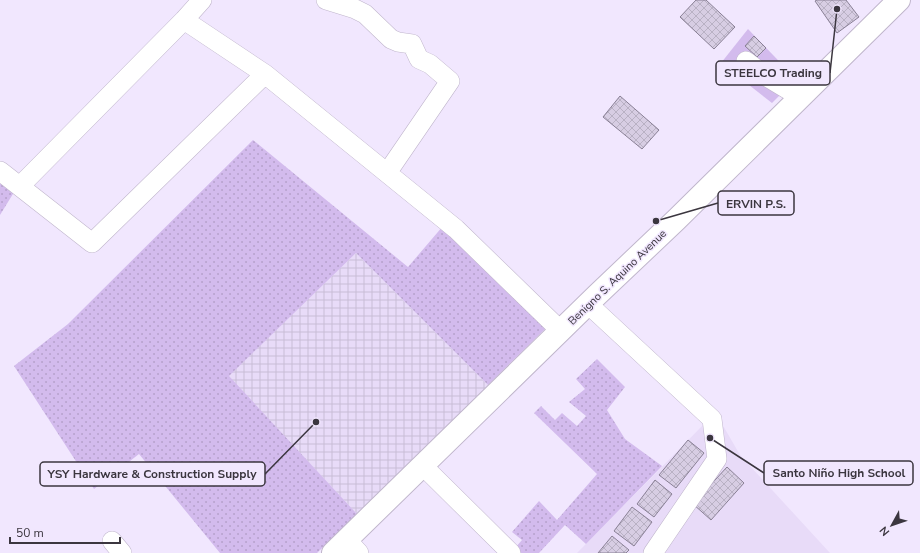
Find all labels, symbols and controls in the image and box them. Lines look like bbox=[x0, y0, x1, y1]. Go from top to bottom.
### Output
callout: STEELCO Trading bbox=[716, 61, 830, 85]
text: STEELCO Trading bbox=[724, 65, 822, 81]
callout: ERVIN P.S. bbox=[718, 191, 794, 215]
text: ERVIN P.S. bbox=[726, 196, 786, 212]
street label: Benigno S. Aquino Avenue bbox=[565, 226, 670, 328]
callout: Santo Niño High School bbox=[764, 461, 913, 485]
callout: YSY Hardware & Construction Supply bbox=[40, 462, 265, 486]
text: Santo Niño High School bbox=[773, 465, 906, 481]
text: YSY Hardware & Construction Supply bbox=[47, 466, 257, 482]
north arrow bbox=[872, 505, 912, 545]
scale bar bbox=[10, 519, 120, 545]
text: N bbox=[876, 523, 893, 539]
text: 50 m bbox=[16, 525, 44, 541]

